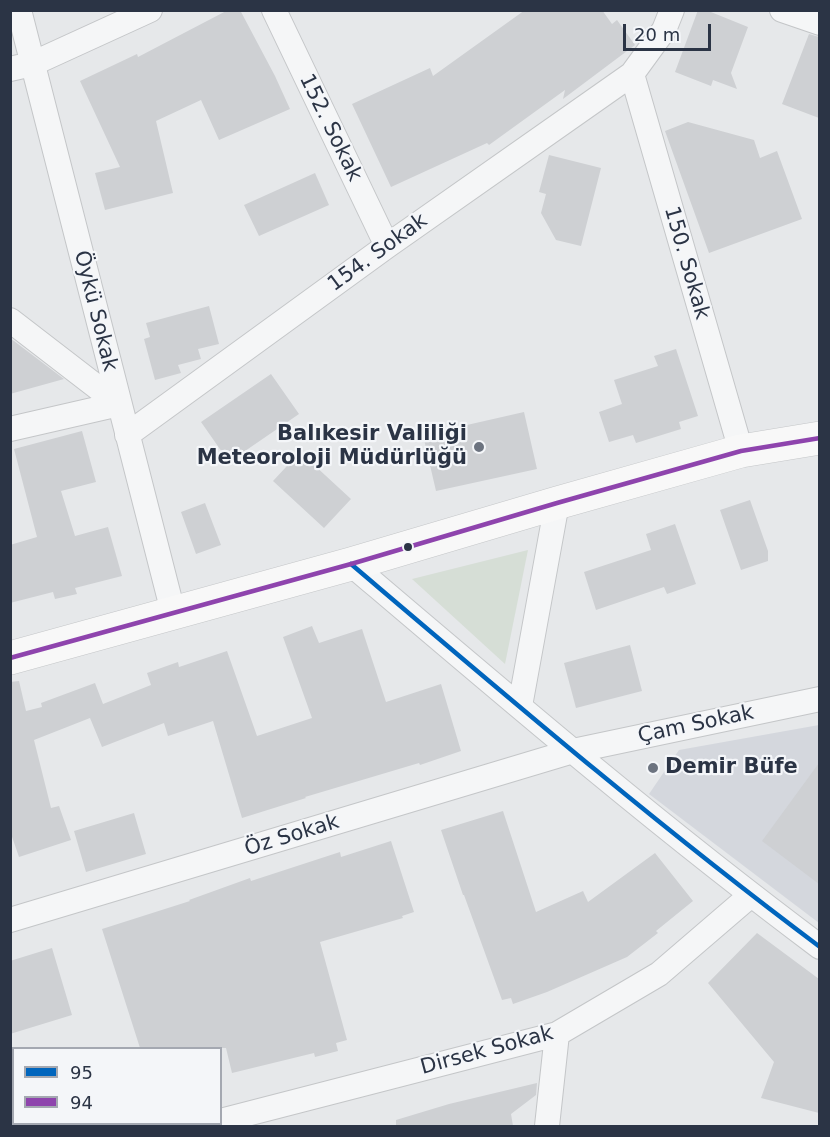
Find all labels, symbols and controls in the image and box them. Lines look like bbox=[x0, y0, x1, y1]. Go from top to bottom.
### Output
scale bar bbox=[626, 12, 714, 50]
text: 20 m bbox=[634, 24, 680, 45]
street label: 152. Sokak bbox=[293, 70, 367, 186]
street label: 150. Sokak bbox=[658, 204, 714, 322]
street label: 154. Sokak bbox=[323, 209, 433, 297]
street label: Öykü Sokak bbox=[68, 248, 122, 374]
place label: Balıkesir Valiliği Meteoroloji Müdürlüğü bbox=[197, 422, 467, 472]
marker: Balıkesir Valiliği Meteoroloji Müdürlüğü bbox=[472, 440, 486, 454]
unlabelled marker bbox=[402, 541, 414, 553]
street label: Çam Sokak bbox=[636, 700, 756, 750]
place label: Demir Büfe bbox=[665, 755, 798, 781]
marker: Demir Büfe bbox=[646, 761, 660, 775]
street label: Öz Sokak bbox=[242, 810, 342, 862]
street label: Dirsek Sokak bbox=[418, 1021, 556, 1081]
legend bbox=[12, 1047, 222, 1125]
text: 95 bbox=[70, 1062, 93, 1083]
text: 94 bbox=[70, 1092, 93, 1113]

